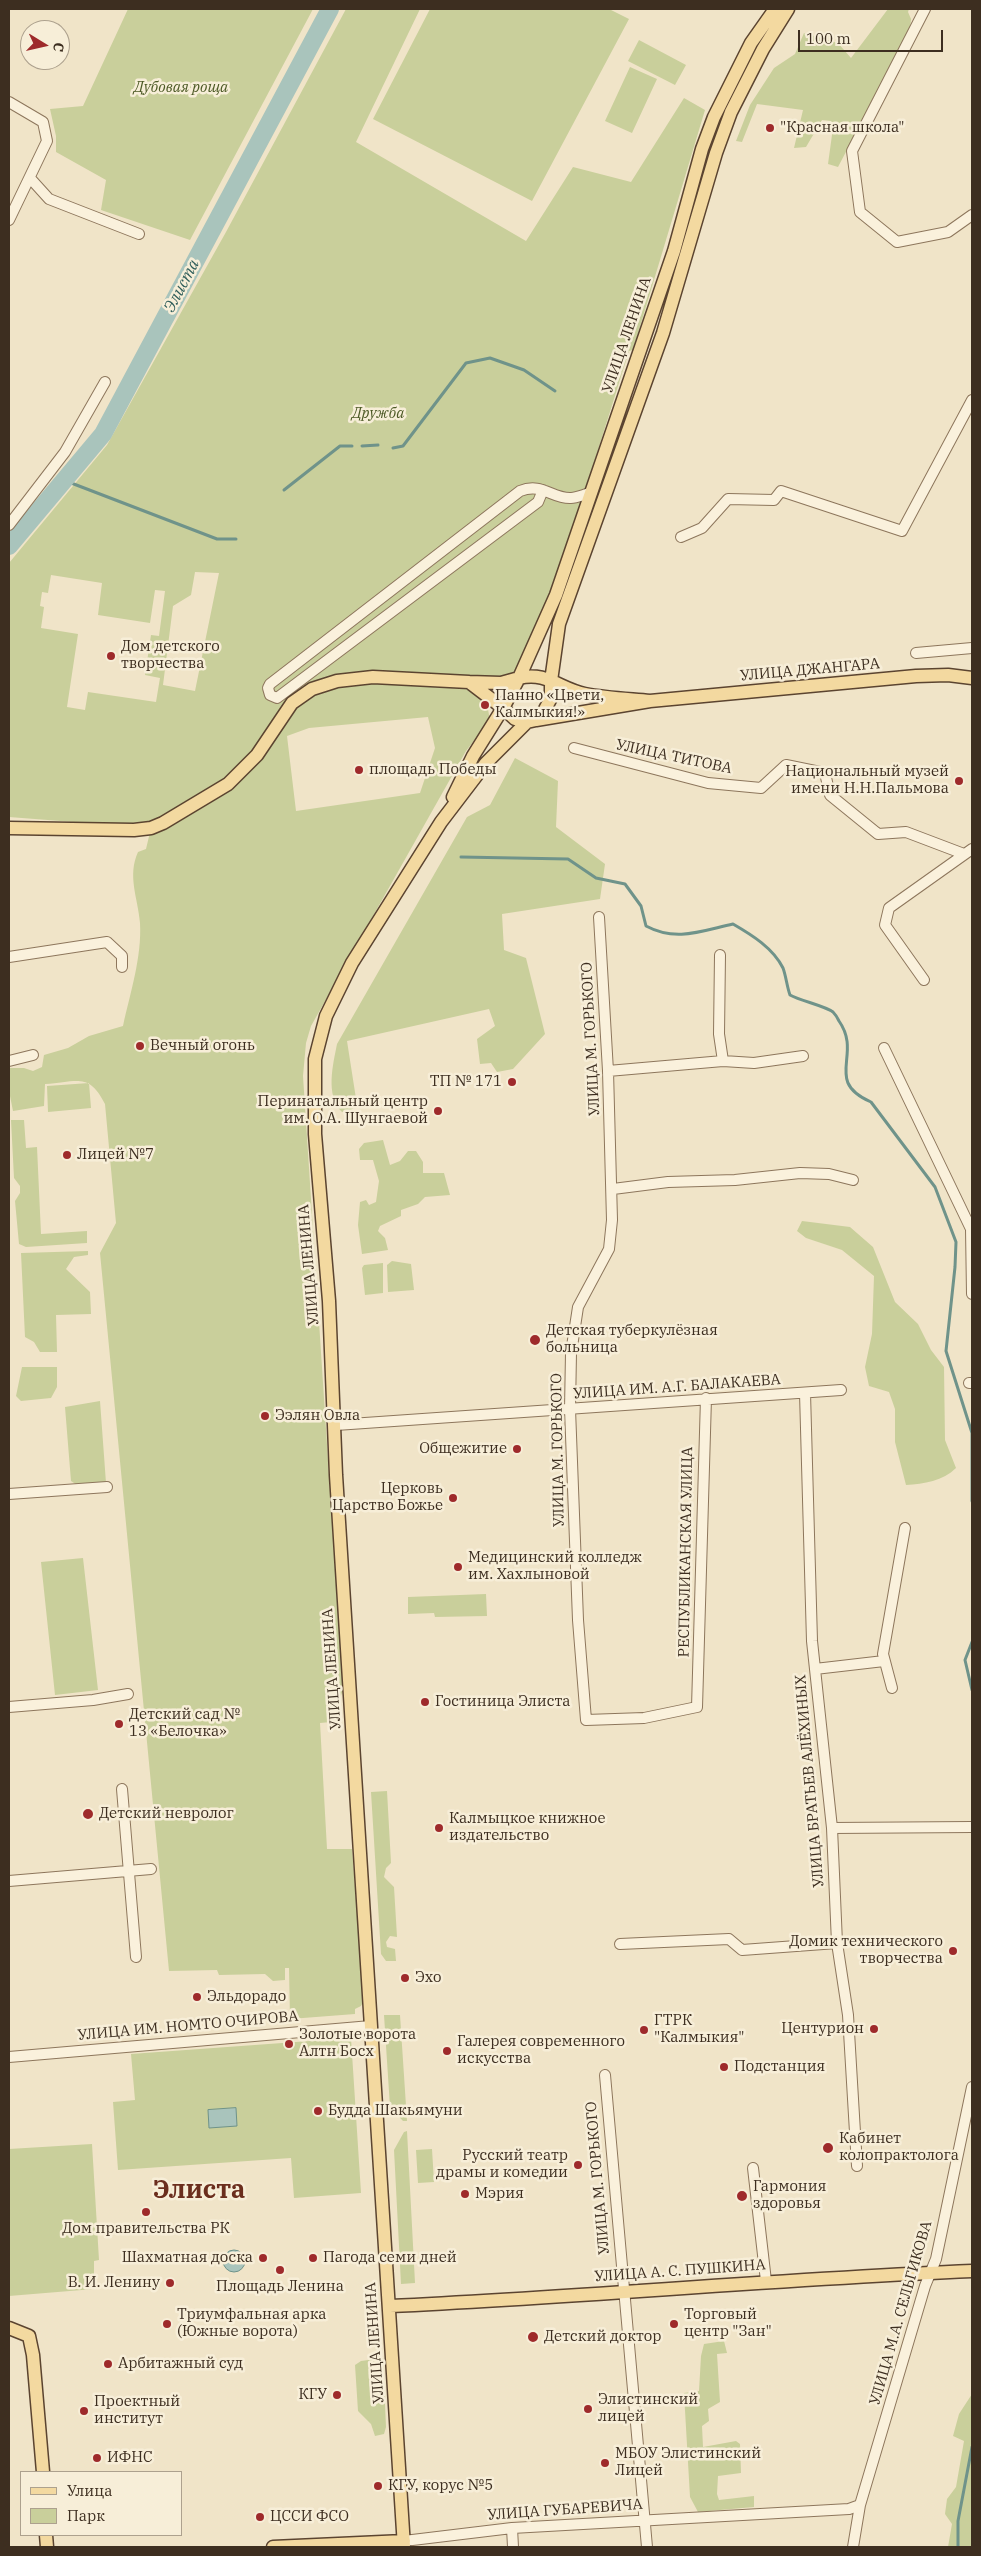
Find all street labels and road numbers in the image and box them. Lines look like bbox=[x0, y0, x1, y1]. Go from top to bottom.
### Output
street label: УЛИЦА ЛЕНИНА bbox=[599, 275, 655, 395]
street label: УЛИЦА ДЖАНГАРА bbox=[739, 655, 881, 685]
street label: УЛИЦА ТИТОВА bbox=[614, 736, 734, 778]
street label: УЛИЦА М. ГОРЬКОГО bbox=[578, 962, 604, 1116]
street label: УЛИЦА ЛЕНИНА bbox=[295, 1204, 323, 1326]
street label: УЛИЦА ИМ. А.Г. БАЛАКАЕВА bbox=[573, 1371, 781, 1403]
street label: УЛИЦА М. ГОРЬКОГО bbox=[548, 1373, 568, 1527]
street label: РЕСПУБЛИКАНСКАЯ УЛИЦА bbox=[675, 1446, 697, 1658]
street label: УЛИЦА ЛЕНИНА bbox=[319, 1608, 345, 1730]
street label: УЛИЦА БРАТЬЕВ АЛЁХИНЫХ bbox=[792, 1674, 828, 1888]
street label: УЛИЦА ИМ. НОМТО ОЧИРОВА bbox=[77, 2007, 299, 2045]
street label: УЛИЦА М. ГОРЬКОГО bbox=[582, 2101, 614, 2255]
street label: УЛИЦА М.А. СЕЛЬГИКОВА bbox=[866, 2219, 936, 2407]
street label: УЛИЦА А. С. ПУШКИНА bbox=[594, 2256, 766, 2286]
street label: УЛИЦА ЛЕНИНА bbox=[362, 2282, 388, 2404]
street label: УЛИЦА ГУБАРЕВИЧА bbox=[487, 2496, 643, 2524]

